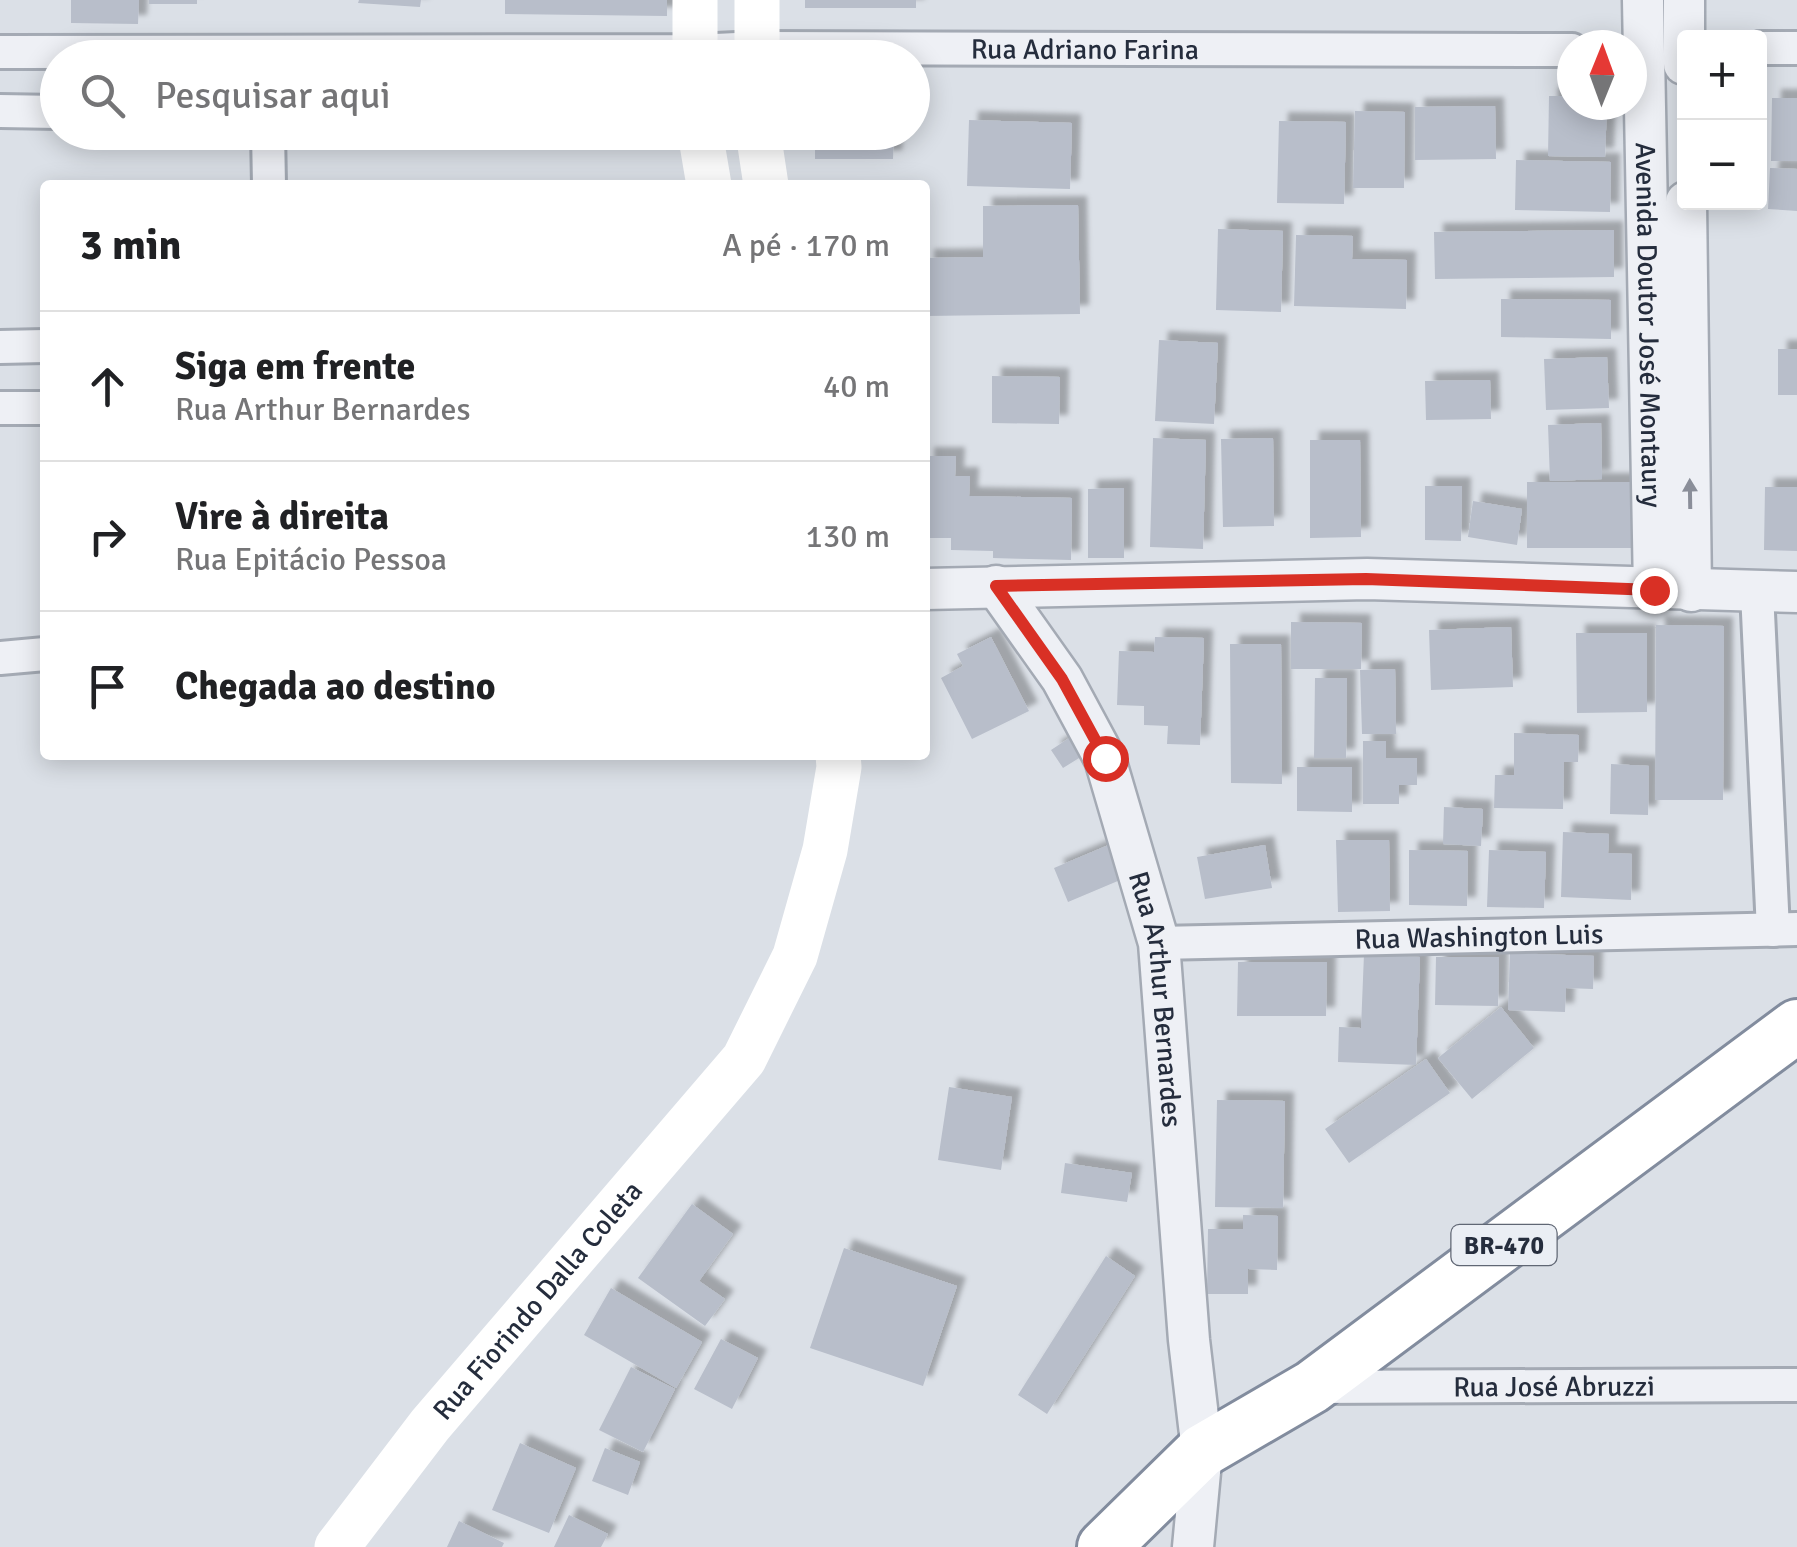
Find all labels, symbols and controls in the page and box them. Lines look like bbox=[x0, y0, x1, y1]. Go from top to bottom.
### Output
north arrow bbox=[1557, 30, 1647, 120]
map controls bbox=[1677, 30, 1767, 210]
button: + bbox=[1677, 30, 1767, 120]
street label: Rua Adriano Farina bbox=[971, 33, 1199, 67]
search box bbox=[40, 40, 930, 150]
icon: search bbox=[75, 68, 130, 123]
text: Pesquisar aqui bbox=[155, 72, 391, 119]
button: − bbox=[1677, 120, 1767, 210]
street label: Avenida Doutor José Montaury bbox=[1628, 142, 1668, 508]
text: 3 min bbox=[80, 220, 181, 271]
text: A pé · 170 m bbox=[722, 226, 890, 265]
text: Siga em frente bbox=[175, 343, 415, 390]
icon: ahead bbox=[80, 359, 135, 414]
text: 40 m bbox=[823, 367, 890, 406]
text: Rua Arthur Bernardes bbox=[175, 390, 471, 429]
one-way arrow bbox=[1681, 477, 1697, 509]
text: Vire à direita bbox=[175, 493, 389, 540]
icon: right bbox=[80, 509, 135, 564]
text: 130 m bbox=[806, 517, 890, 556]
text: Rua Epitácio Pessoa bbox=[175, 540, 447, 579]
route end bbox=[1632, 568, 1678, 614]
icon: arrive bbox=[80, 659, 135, 714]
text: Chegada ao destino bbox=[175, 663, 496, 710]
route start bbox=[1083, 736, 1129, 782]
street label: Rua Arthur Bernardes bbox=[1121, 867, 1189, 1129]
street label: Rua Washington Luis bbox=[1354, 917, 1604, 957]
street label: Rua Fiorindo Dalla Coleta bbox=[426, 1174, 650, 1427]
road number: BR-470 bbox=[1452, 1225, 1556, 1265]
street label: Rua José Abruzzi bbox=[1453, 1370, 1655, 1404]

